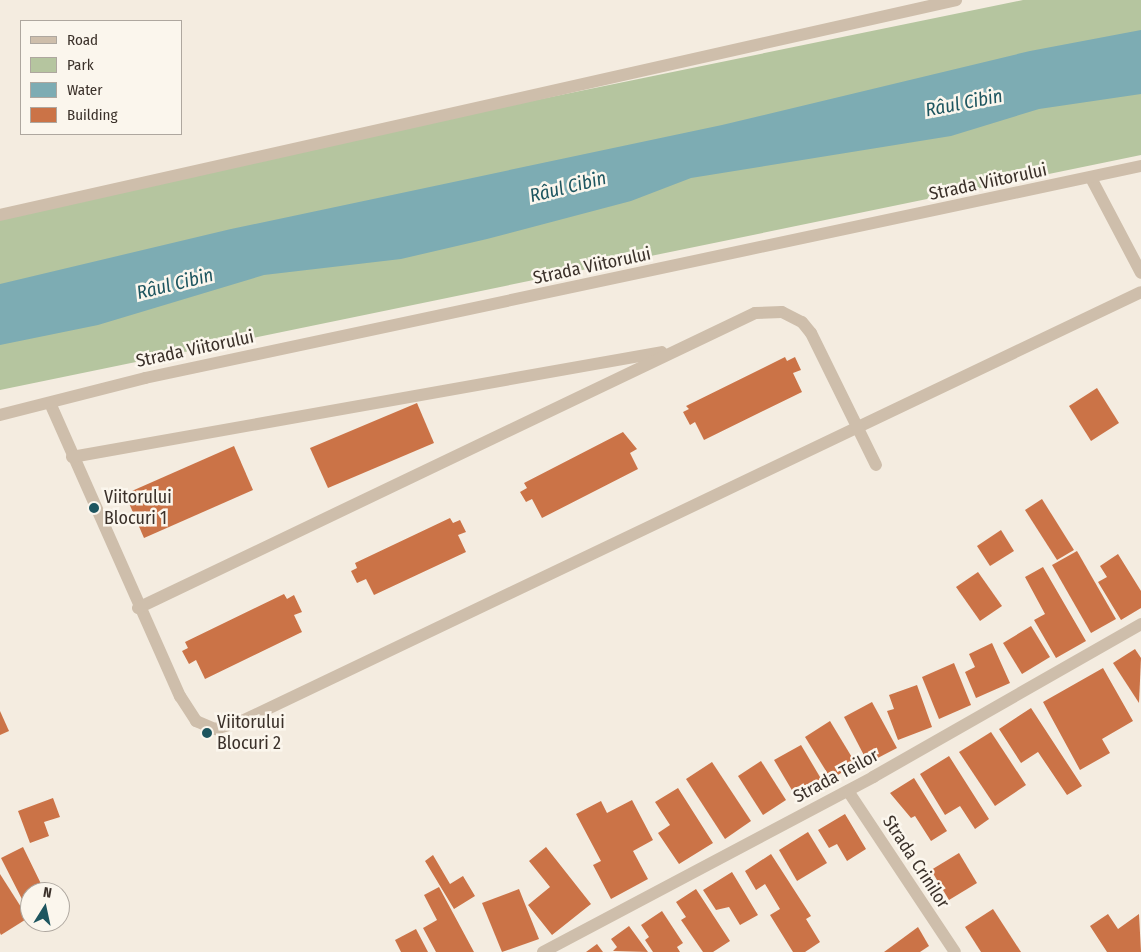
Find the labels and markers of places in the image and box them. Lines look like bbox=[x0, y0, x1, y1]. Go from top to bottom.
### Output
place label: Viitorului Blocuri 1 bbox=[104, 487, 172, 530]
marker: Viitorului Blocuri 1 bbox=[88, 502, 100, 514]
place label: Viitorului Blocuri 2 bbox=[217, 712, 285, 754]
marker: Viitorului Blocuri 2 bbox=[201, 727, 213, 739]

